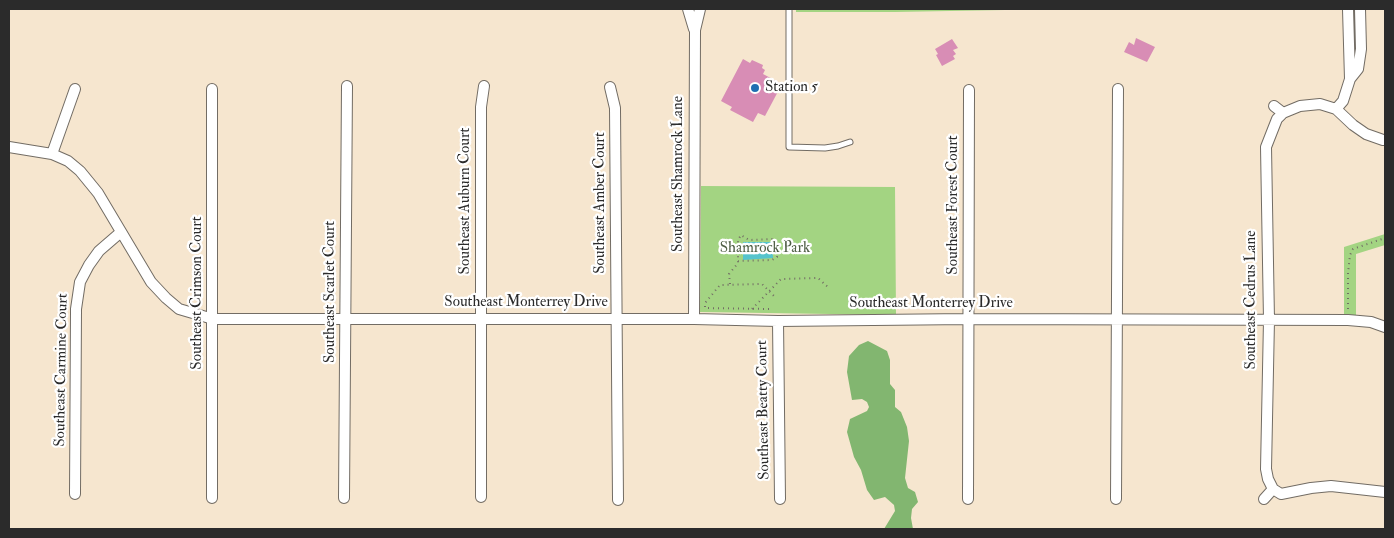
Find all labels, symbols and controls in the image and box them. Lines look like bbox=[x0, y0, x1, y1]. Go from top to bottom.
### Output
place label: Station 5 bbox=[765, 79, 818, 97]
marker: Station 5 bbox=[749, 82, 761, 94]
street label: Southeast Shamrock Lane bbox=[670, 96, 688, 252]
street label: Southeast Auburn Court bbox=[457, 128, 475, 274]
street label: Southeast Amber Court bbox=[592, 132, 610, 274]
street label: Southeast Forest Court bbox=[945, 135, 963, 275]
street label: Southeast Crimson Court bbox=[189, 216, 207, 370]
street label: Southeast Scarlet Court bbox=[322, 221, 340, 363]
street label: Southeast Cedrus Lane bbox=[1243, 231, 1261, 369]
park label: Shamrock Park bbox=[720, 240, 810, 258]
street label: Southeast Carmine Court bbox=[52, 293, 72, 447]
street label: Southeast Monterrey Drive bbox=[444, 294, 608, 312]
street label: Southeast Monterrey Drive bbox=[849, 295, 1013, 313]
street label: Southeast Beatty Court bbox=[754, 340, 774, 480]

